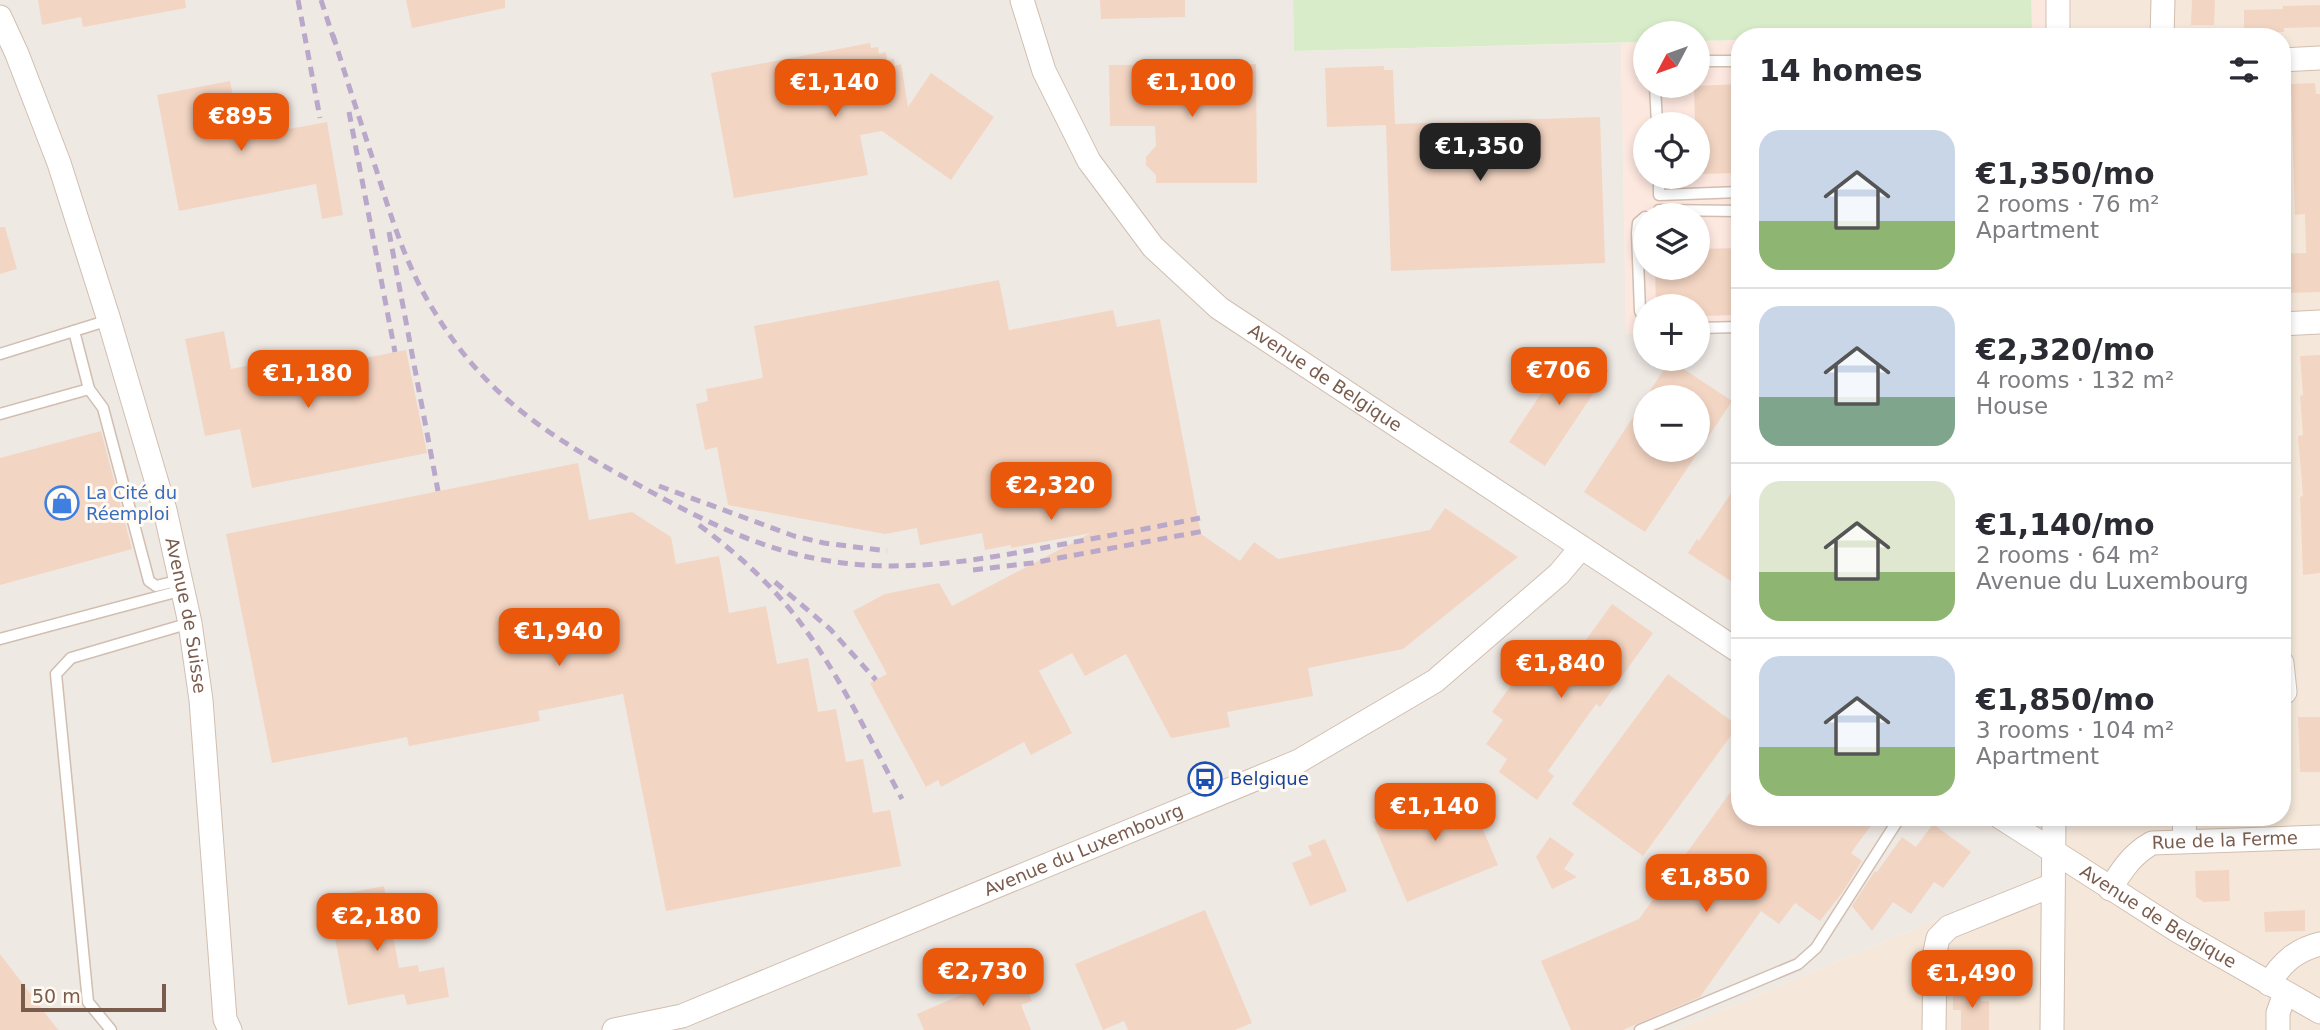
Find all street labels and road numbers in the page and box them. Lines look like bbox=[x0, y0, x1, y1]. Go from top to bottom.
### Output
street label: Avenue de Belgique bbox=[1244, 319, 1406, 436]
street label: Avenue de Suisse bbox=[161, 535, 211, 695]
street label: Avenue du Luxembourg bbox=[981, 799, 1186, 900]
street label: Rue de la Ferme bbox=[2151, 827, 2298, 853]
street label: Avenue de Belgique bbox=[2076, 860, 2240, 972]

